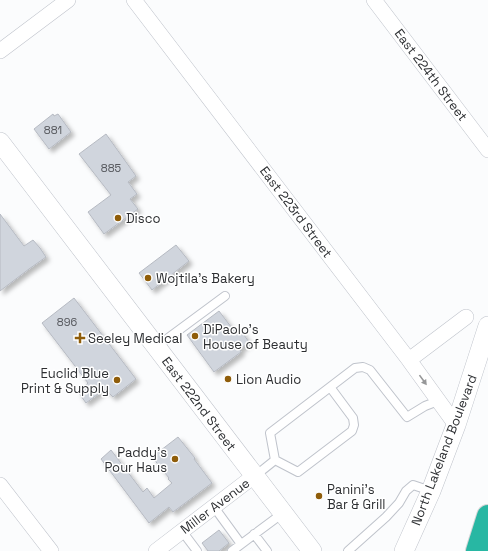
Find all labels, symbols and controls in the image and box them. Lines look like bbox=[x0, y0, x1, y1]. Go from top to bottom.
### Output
street label: East 224th Street bbox=[391, 25, 471, 125]
house number: 881 bbox=[44, 123, 62, 137]
house number: 885 bbox=[101, 161, 122, 175]
street label: East 223rd Street bbox=[256, 163, 336, 261]
place label: Disco bbox=[126, 210, 160, 227]
marker: Disco bbox=[113, 213, 123, 223]
place label: Wojtila's Bakery bbox=[156, 270, 255, 287]
marker: Wojtila's Bakery bbox=[143, 273, 153, 283]
house number: 896 bbox=[57, 315, 77, 329]
place label: DiPaolo's House of Beauty bbox=[203, 321, 308, 353]
place label: Seeley Medical bbox=[88, 330, 182, 347]
marker: DiPaolo's House of Beauty bbox=[190, 331, 200, 341]
marker: Seeley Medical bbox=[75, 333, 85, 343]
street label: East 222nd Street bbox=[158, 353, 240, 455]
place label: Euclid Blue Print & Supply bbox=[21, 365, 109, 397]
place label: Lion Audio bbox=[236, 371, 301, 388]
street label: North Lakeland Boulevard bbox=[407, 372, 481, 528]
marker: Lion Audio bbox=[223, 374, 233, 384]
marker: Euclid Blue Print & Supply bbox=[112, 375, 122, 385]
one-way arrow bbox=[419, 375, 427, 386]
place label: Paddy's Pour Haus bbox=[105, 444, 167, 476]
marker: Paddy's Pour Haus bbox=[170, 454, 180, 464]
street label: Miller Avenue bbox=[177, 474, 253, 538]
place label: Panini's Bar & Grill bbox=[327, 481, 386, 513]
marker: Panini's Bar & Grill bbox=[314, 491, 324, 501]

